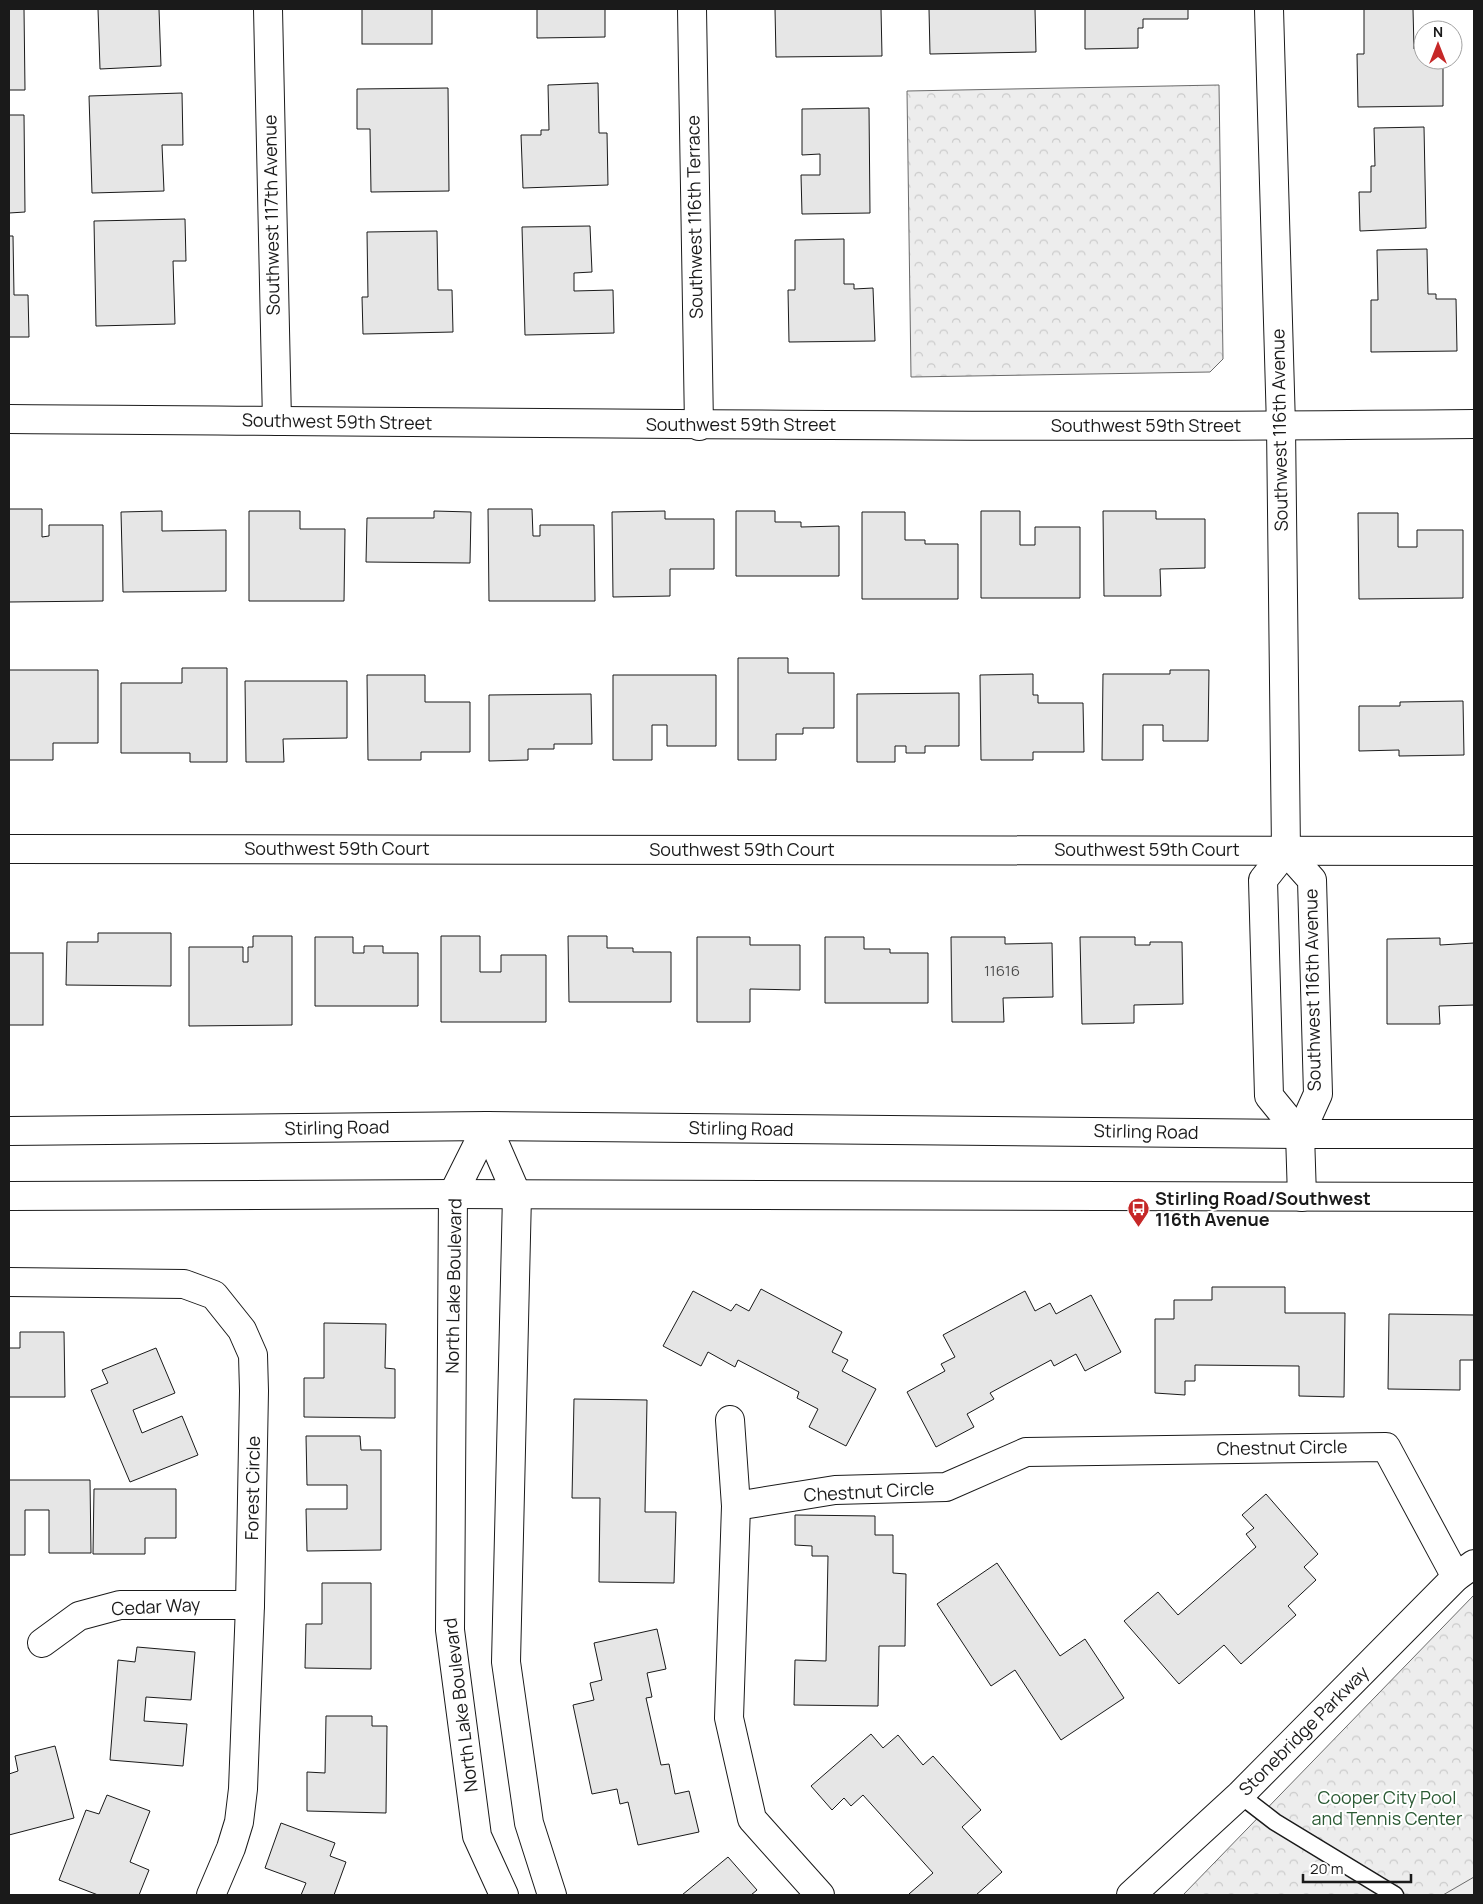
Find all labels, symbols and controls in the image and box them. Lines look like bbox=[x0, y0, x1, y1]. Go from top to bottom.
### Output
north arrow bbox=[1413, 20, 1463, 70]
text: N bbox=[1433, 22, 1443, 41]
street label: Southwest 117th Avenue bbox=[257, 114, 285, 316]
street label: Southwest 116th Terrace bbox=[680, 115, 708, 319]
street label: Southwest 116th Avenue bbox=[1265, 328, 1293, 532]
street label: Southwest 59th Street bbox=[242, 407, 432, 435]
street label: Southwest 59th Street bbox=[646, 412, 836, 436]
street label: Southwest 59th Street bbox=[1051, 413, 1241, 437]
street label: Southwest 59th Court bbox=[244, 836, 430, 860]
street label: Southwest 59th Court bbox=[649, 837, 835, 861]
street label: Southwest 59th Court bbox=[1054, 837, 1240, 861]
street label: Southwest 116th Avenue bbox=[1298, 888, 1326, 1092]
house number: 11616 bbox=[984, 960, 1020, 981]
street label: Stirling Road bbox=[284, 1114, 390, 1140]
street label: Stirling Road bbox=[688, 1115, 794, 1141]
street label: Stirling Road bbox=[1093, 1118, 1199, 1144]
place label: Stirling Road/Southwest 116th Avenue bbox=[1155, 1186, 1371, 1231]
bus stop icon: Stirling Road/Southwest 116th Avenue bbox=[1127, 1197, 1151, 1228]
street label: North Lake Boulevard bbox=[439, 1198, 467, 1374]
street label: Chestnut Circle bbox=[1216, 1434, 1348, 1460]
street label: Forest Circle bbox=[239, 1436, 265, 1540]
street label: Chestnut Circle bbox=[803, 1476, 935, 1506]
street label: Cedar Way bbox=[111, 1592, 202, 1620]
street label: North Lake Boulevard bbox=[437, 1617, 483, 1794]
street label: Stonebridge Parkway bbox=[1233, 1660, 1374, 1801]
park label: Cooper City Pool and Tennis Center bbox=[1312, 1785, 1463, 1830]
scale bar bbox=[1303, 1852, 1410, 1884]
text: 20 m bbox=[1310, 1858, 1343, 1879]

